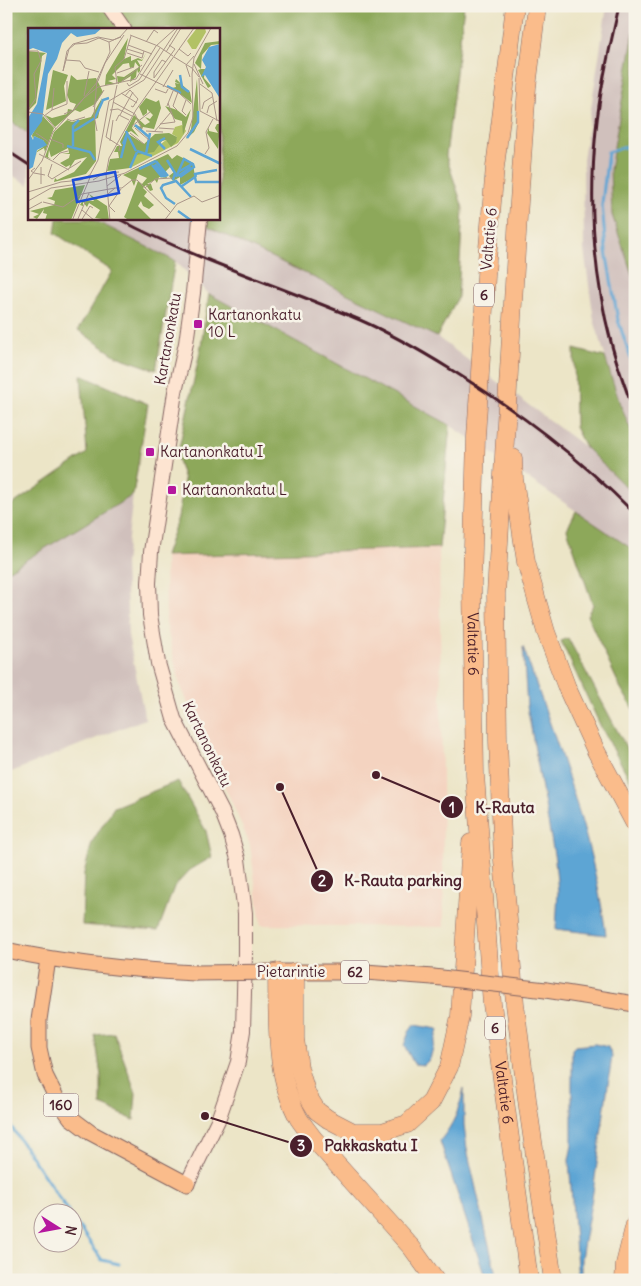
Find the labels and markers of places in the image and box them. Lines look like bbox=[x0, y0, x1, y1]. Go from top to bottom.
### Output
place label: Kartanonkatu 10 L bbox=[208, 305, 301, 341]
marker: Kartanonkatu 10 L bbox=[192, 318, 204, 330]
place label: Kartanonkatu I bbox=[160, 442, 263, 461]
marker: Kartanonkatu I bbox=[144, 446, 156, 458]
place label: Kartanonkatu L bbox=[182, 480, 287, 499]
marker: Kartanonkatu L bbox=[166, 484, 178, 496]
callout: K-Rauta bbox=[440, 792, 544, 823]
callout: K-Rauta parking bbox=[310, 865, 472, 896]
callout: Pakkaskatu I bbox=[289, 1130, 428, 1161]

